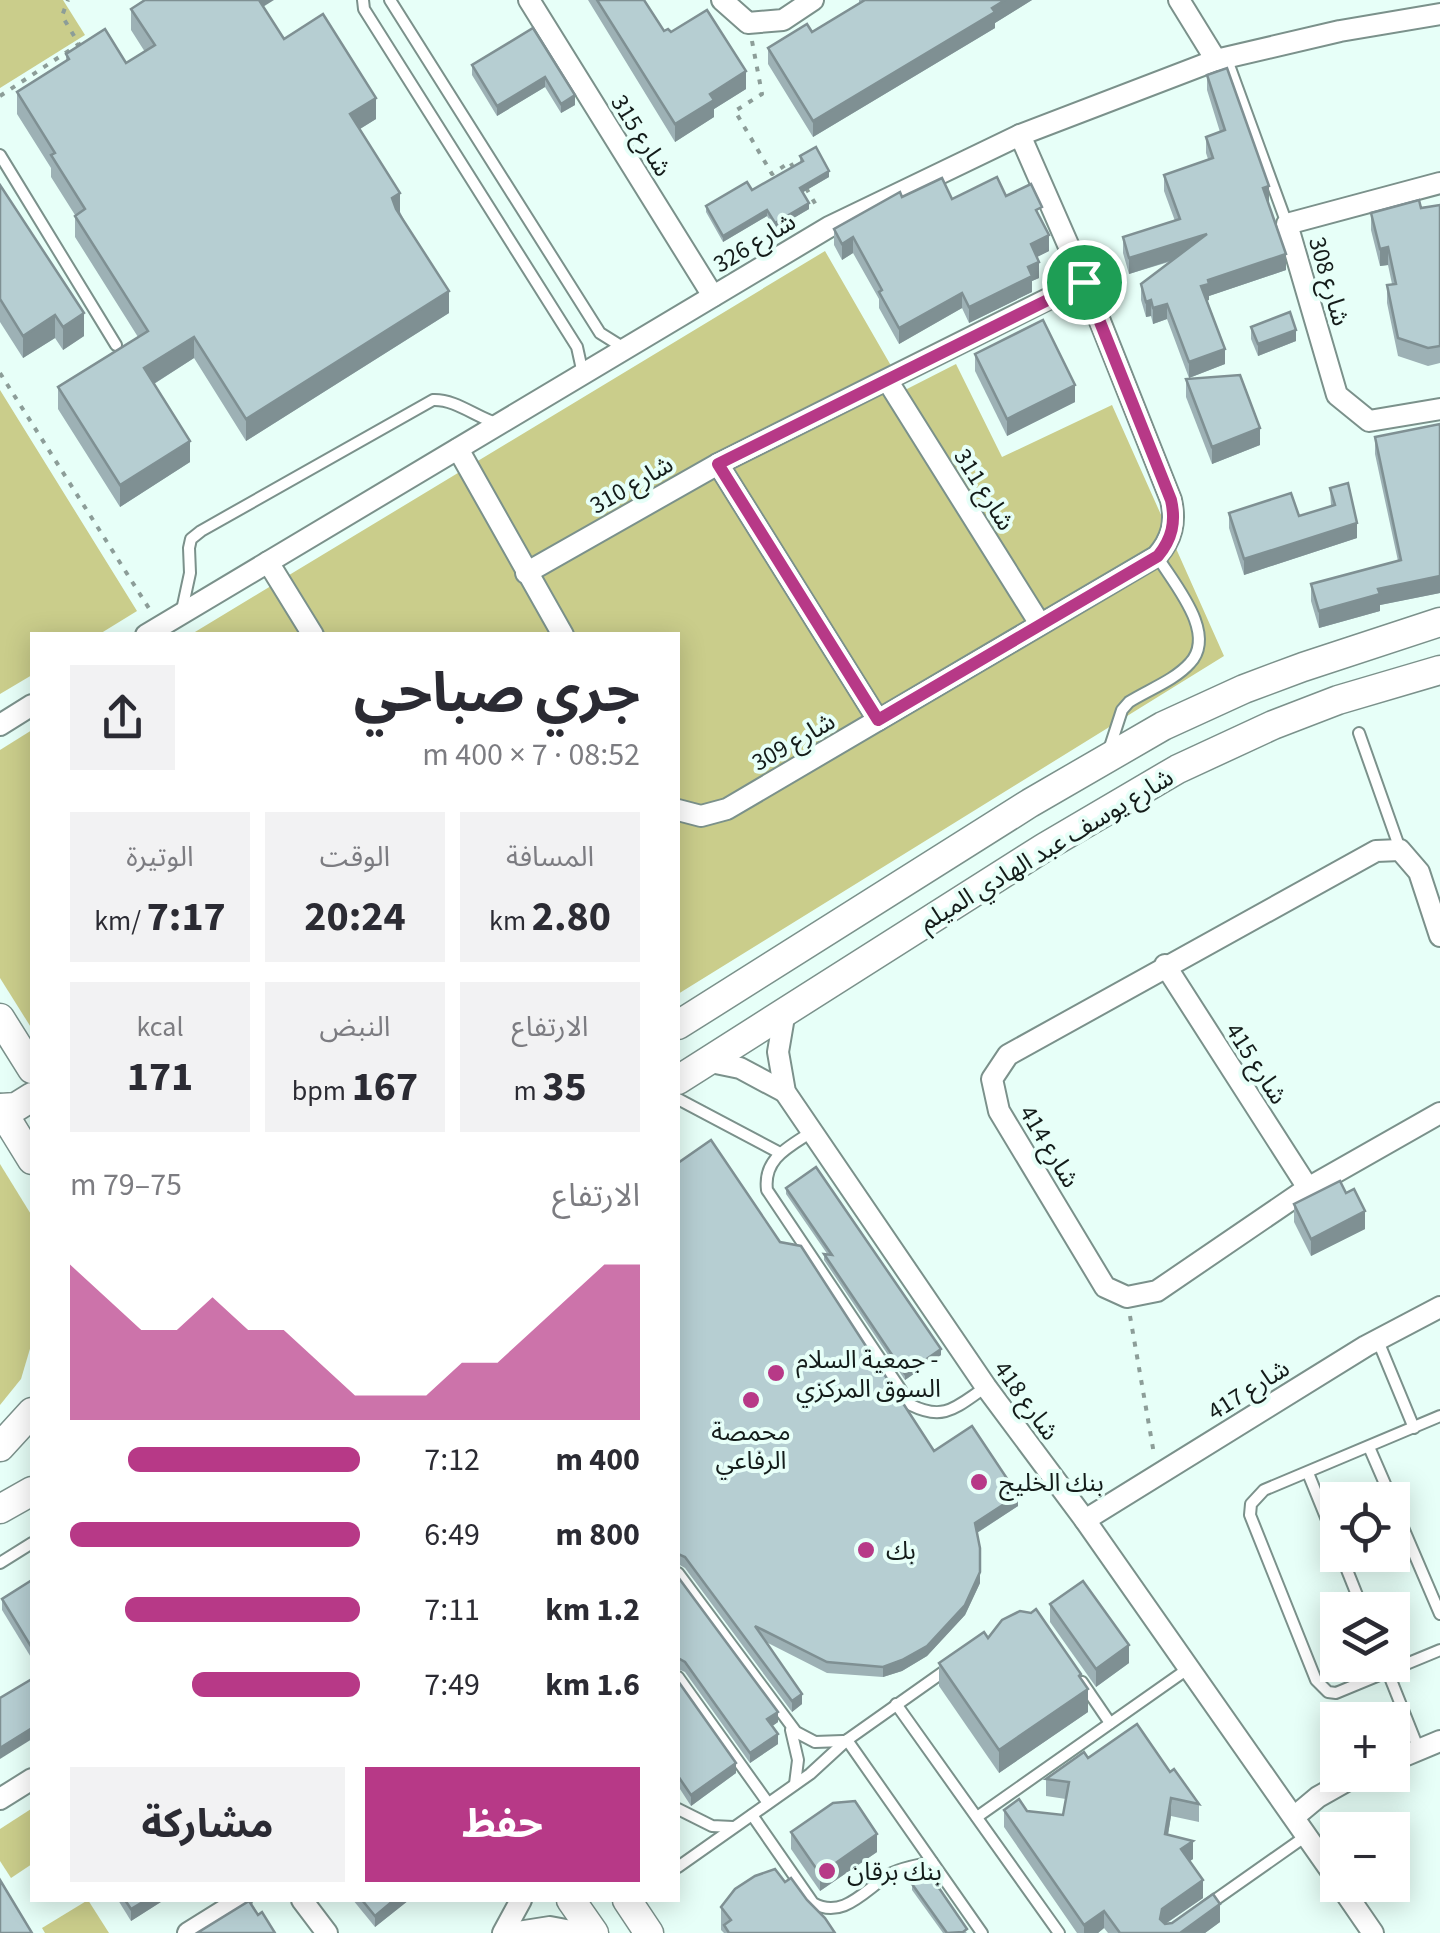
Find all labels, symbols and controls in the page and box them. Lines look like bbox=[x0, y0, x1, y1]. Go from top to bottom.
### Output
street label: شارع 315 bbox=[602, 87, 681, 184]
street label: شارع 326 bbox=[706, 204, 803, 282]
street label: شارع 308 bbox=[1299, 233, 1359, 330]
pin bbox=[1042, 240, 1127, 325]
icon: arrive bbox=[1057, 255, 1112, 310]
street label: شارع 311 bbox=[945, 441, 1024, 538]
street label: شارع 310 bbox=[583, 447, 680, 523]
text: جري صباحي bbox=[354, 655, 640, 733]
button: share bbox=[70, 665, 175, 770]
street label: شارع 309 bbox=[745, 704, 842, 780]
text: 08:52 · 7 × 400 m bbox=[422, 732, 640, 778]
street label: شارع يوسف عبد الهادي الميلم bbox=[913, 760, 1181, 941]
text: الوتيرة bbox=[126, 837, 194, 877]
text: الوقت bbox=[320, 837, 390, 877]
text: المسافة bbox=[506, 837, 594, 877]
text: 7:17 bbox=[147, 887, 226, 947]
text: 20:24 bbox=[304, 887, 406, 947]
text: 2.80 bbox=[532, 887, 611, 947]
text: /km bbox=[94, 901, 147, 941]
text: km bbox=[489, 901, 532, 941]
text: kcal bbox=[136, 1007, 184, 1047]
text: النبض bbox=[319, 1007, 391, 1047]
text: الارتفاع bbox=[512, 1007, 588, 1047]
street label: شارع 415 bbox=[1216, 1016, 1296, 1112]
text: 171 bbox=[127, 1047, 193, 1107]
text: 167 bbox=[352, 1057, 418, 1117]
text: 35 bbox=[542, 1057, 587, 1117]
text: bpm bbox=[292, 1071, 352, 1111]
text: m bbox=[513, 1071, 542, 1111]
street label: شارع 414 bbox=[1010, 1098, 1088, 1195]
text: 75–79 m bbox=[70, 1162, 182, 1208]
text: الارتفاع bbox=[552, 1173, 640, 1219]
place label: جمعية السلام - السوق المركزي bbox=[796, 1342, 941, 1408]
street label: شارع 417 bbox=[1200, 1350, 1297, 1429]
street label: شارع 418 bbox=[985, 1353, 1068, 1448]
marker: جمعية السلام - السوق المركزي bbox=[765, 1362, 787, 1384]
marker: محمصة الرفاعي bbox=[740, 1389, 762, 1411]
place label: محمصة الرفاعي bbox=[711, 1414, 791, 1480]
text: 7:12 bbox=[424, 1437, 480, 1483]
text: 400 m bbox=[555, 1437, 640, 1483]
place label: بنك الخليج bbox=[999, 1465, 1104, 1501]
marker: بنك الخليج bbox=[968, 1471, 990, 1493]
map controls bbox=[1320, 1482, 1410, 1902]
button: locate bbox=[1320, 1482, 1410, 1572]
text: 6:49 bbox=[424, 1512, 480, 1558]
text: 800 m bbox=[555, 1512, 640, 1558]
place label: بك bbox=[886, 1533, 916, 1569]
marker: بك bbox=[855, 1539, 877, 1561]
text: 7:11 bbox=[424, 1587, 480, 1633]
text: 1.2 km bbox=[545, 1587, 640, 1633]
button: layers bbox=[1320, 1592, 1410, 1682]
text: 7:49 bbox=[424, 1662, 480, 1708]
text: 1.6 km bbox=[545, 1662, 640, 1708]
button: + bbox=[1320, 1702, 1410, 1792]
button: مشاركة bbox=[70, 1767, 345, 1882]
button: حفظ bbox=[365, 1767, 640, 1882]
button: − bbox=[1320, 1812, 1410, 1902]
place label: بنك برقان bbox=[847, 1854, 942, 1890]
marker: بنك برقان bbox=[816, 1860, 838, 1882]

